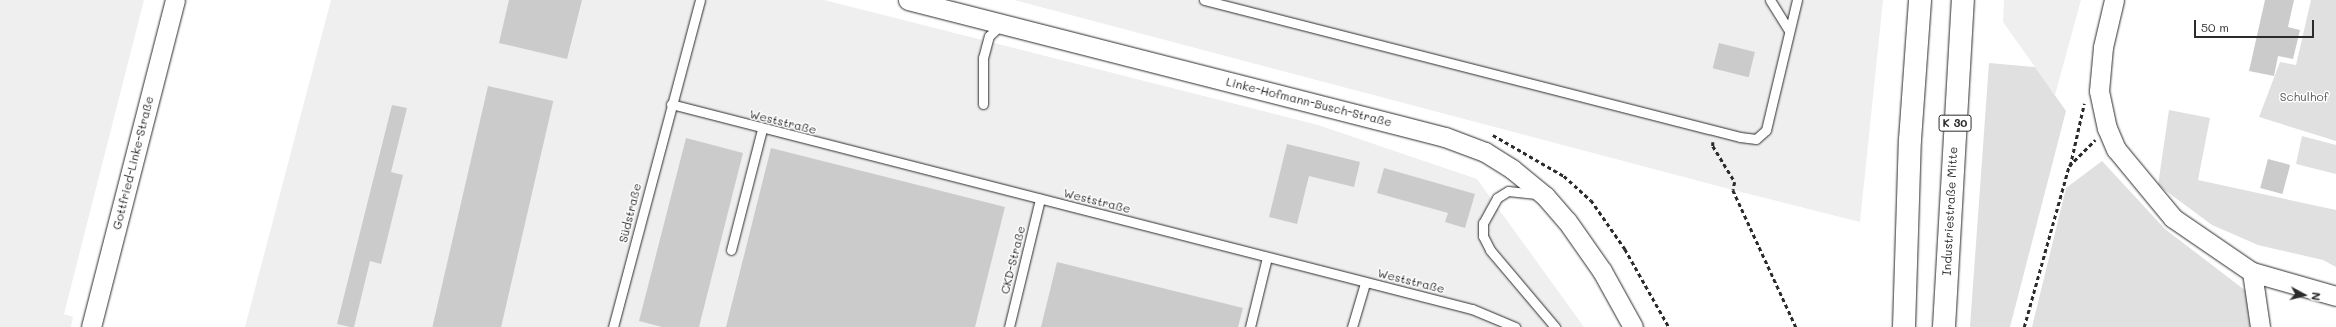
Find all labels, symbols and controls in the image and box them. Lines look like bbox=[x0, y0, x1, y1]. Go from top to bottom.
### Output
scale bar bbox=[2196, 12, 2316, 38]
text: 50 m bbox=[2201, 19, 2229, 35]
street label: Linke-Hofmann-Busch-Straße bbox=[1225, 74, 1393, 130]
park label: Schulhof bbox=[2280, 90, 2328, 104]
street label: Gottfried-Linke-Straße bbox=[109, 95, 157, 231]
street label: Weststraße bbox=[748, 107, 818, 137]
road number: K 30 bbox=[1938, 114, 1972, 132]
street label: Industriestraße Mitte bbox=[1939, 146, 1961, 276]
street label: Südstraße bbox=[616, 182, 644, 244]
street label: Weststraße bbox=[1062, 186, 1132, 216]
street label: CKD-Straße bbox=[998, 224, 1028, 296]
street label: Weststraße bbox=[1376, 266, 1446, 296]
north arrow bbox=[2284, 275, 2324, 315]
text: N bbox=[2308, 291, 2324, 302]

